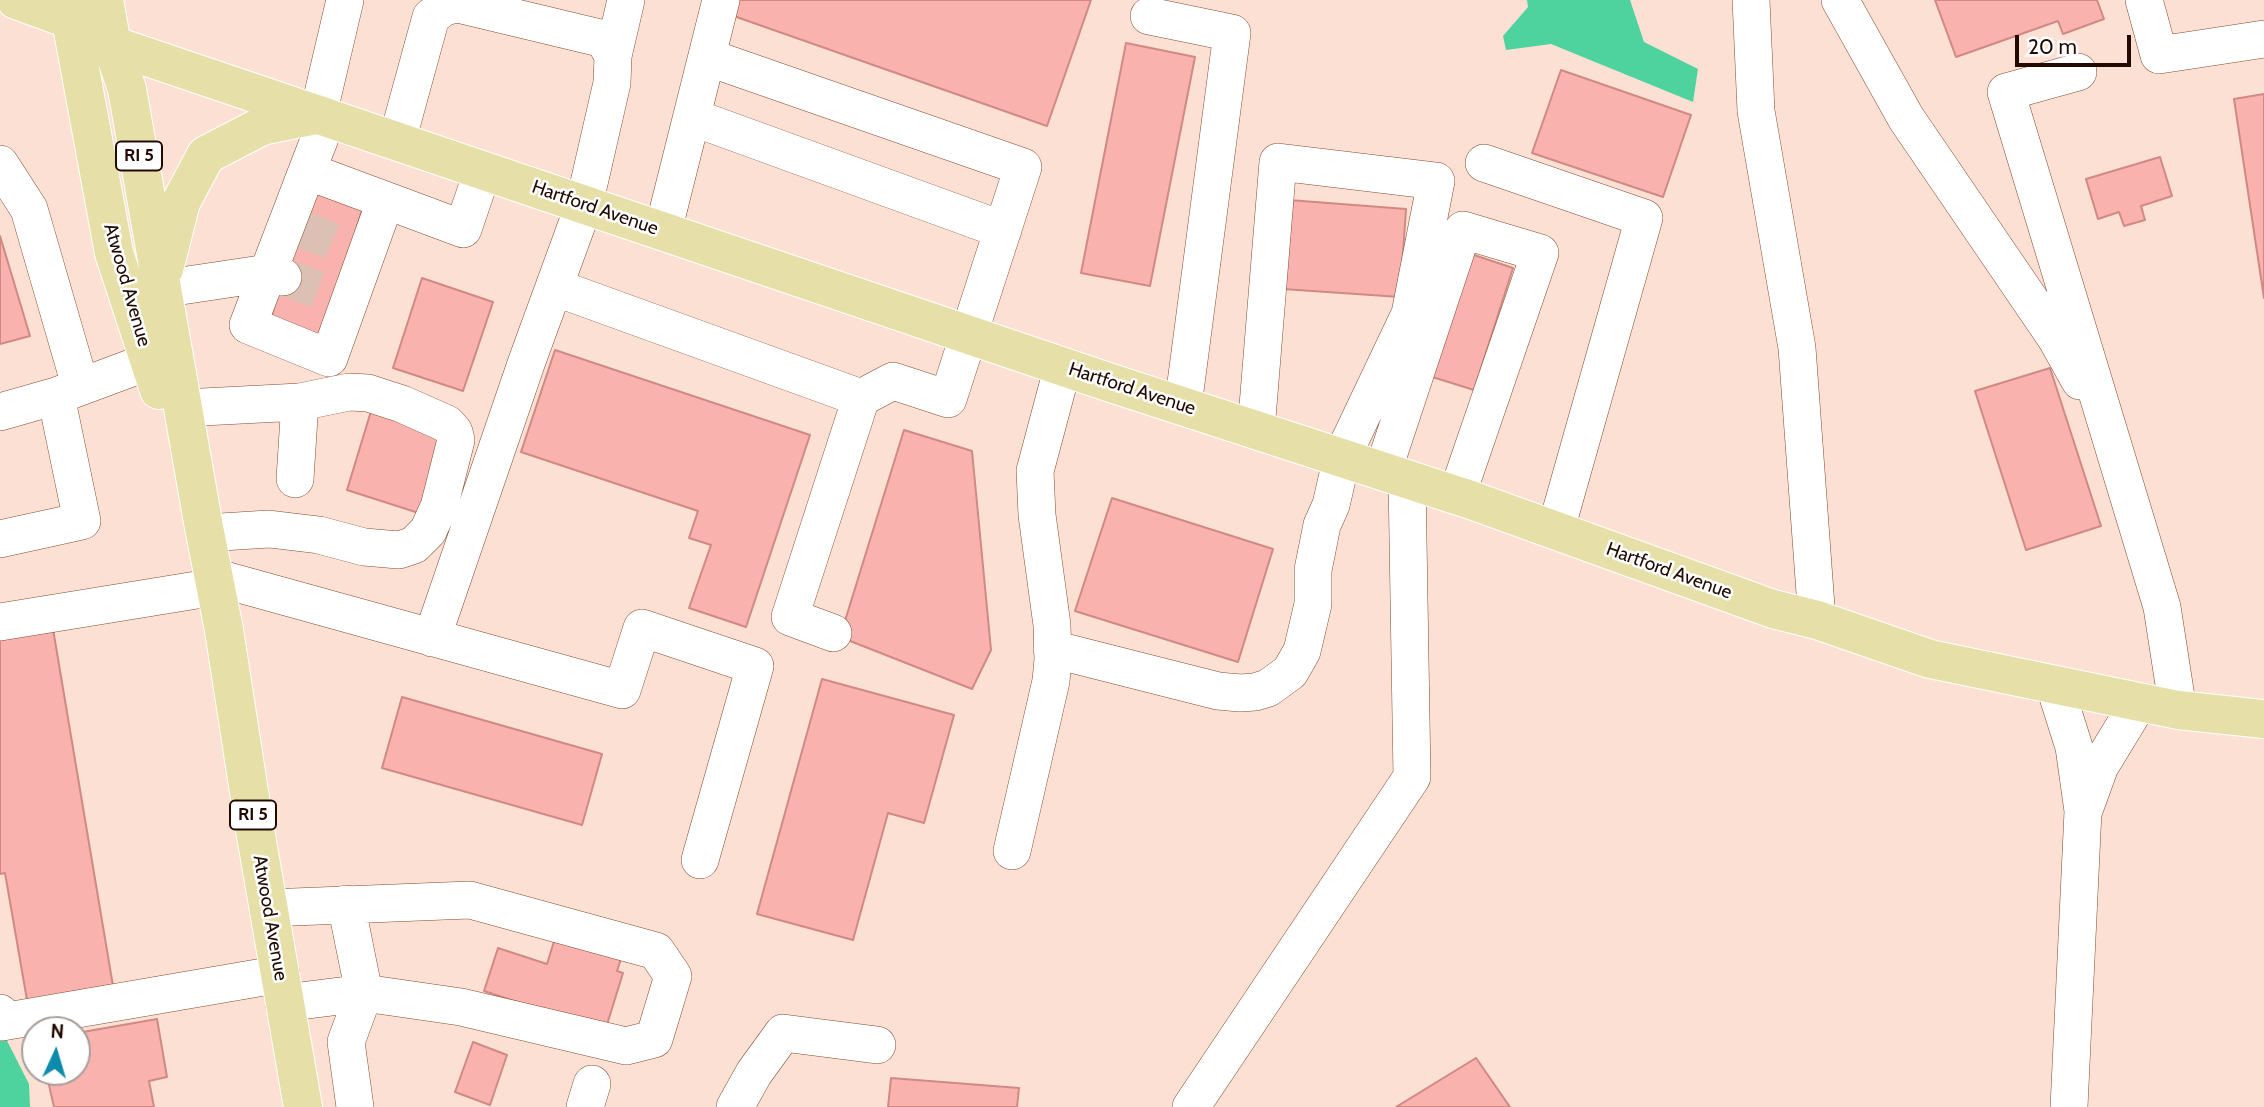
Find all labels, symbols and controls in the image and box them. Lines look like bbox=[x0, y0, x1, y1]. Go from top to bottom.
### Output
scale bar bbox=[2019, 21, 2134, 65]
text: 20 m bbox=[2028, 34, 2077, 59]
road number: RI 5 bbox=[116, 141, 162, 170]
street label: Hartford Avenue bbox=[529, 176, 661, 240]
street label: Atwood Avenue bbox=[99, 221, 155, 349]
street label: Hartford Avenue bbox=[1066, 358, 1198, 420]
street label: Hartford Avenue bbox=[1603, 538, 1735, 604]
road number: RI 5 bbox=[230, 800, 276, 830]
street label: Atwood Avenue bbox=[248, 853, 292, 983]
north arrow bbox=[21, 1016, 91, 1086]
text: N bbox=[50, 1020, 65, 1043]

